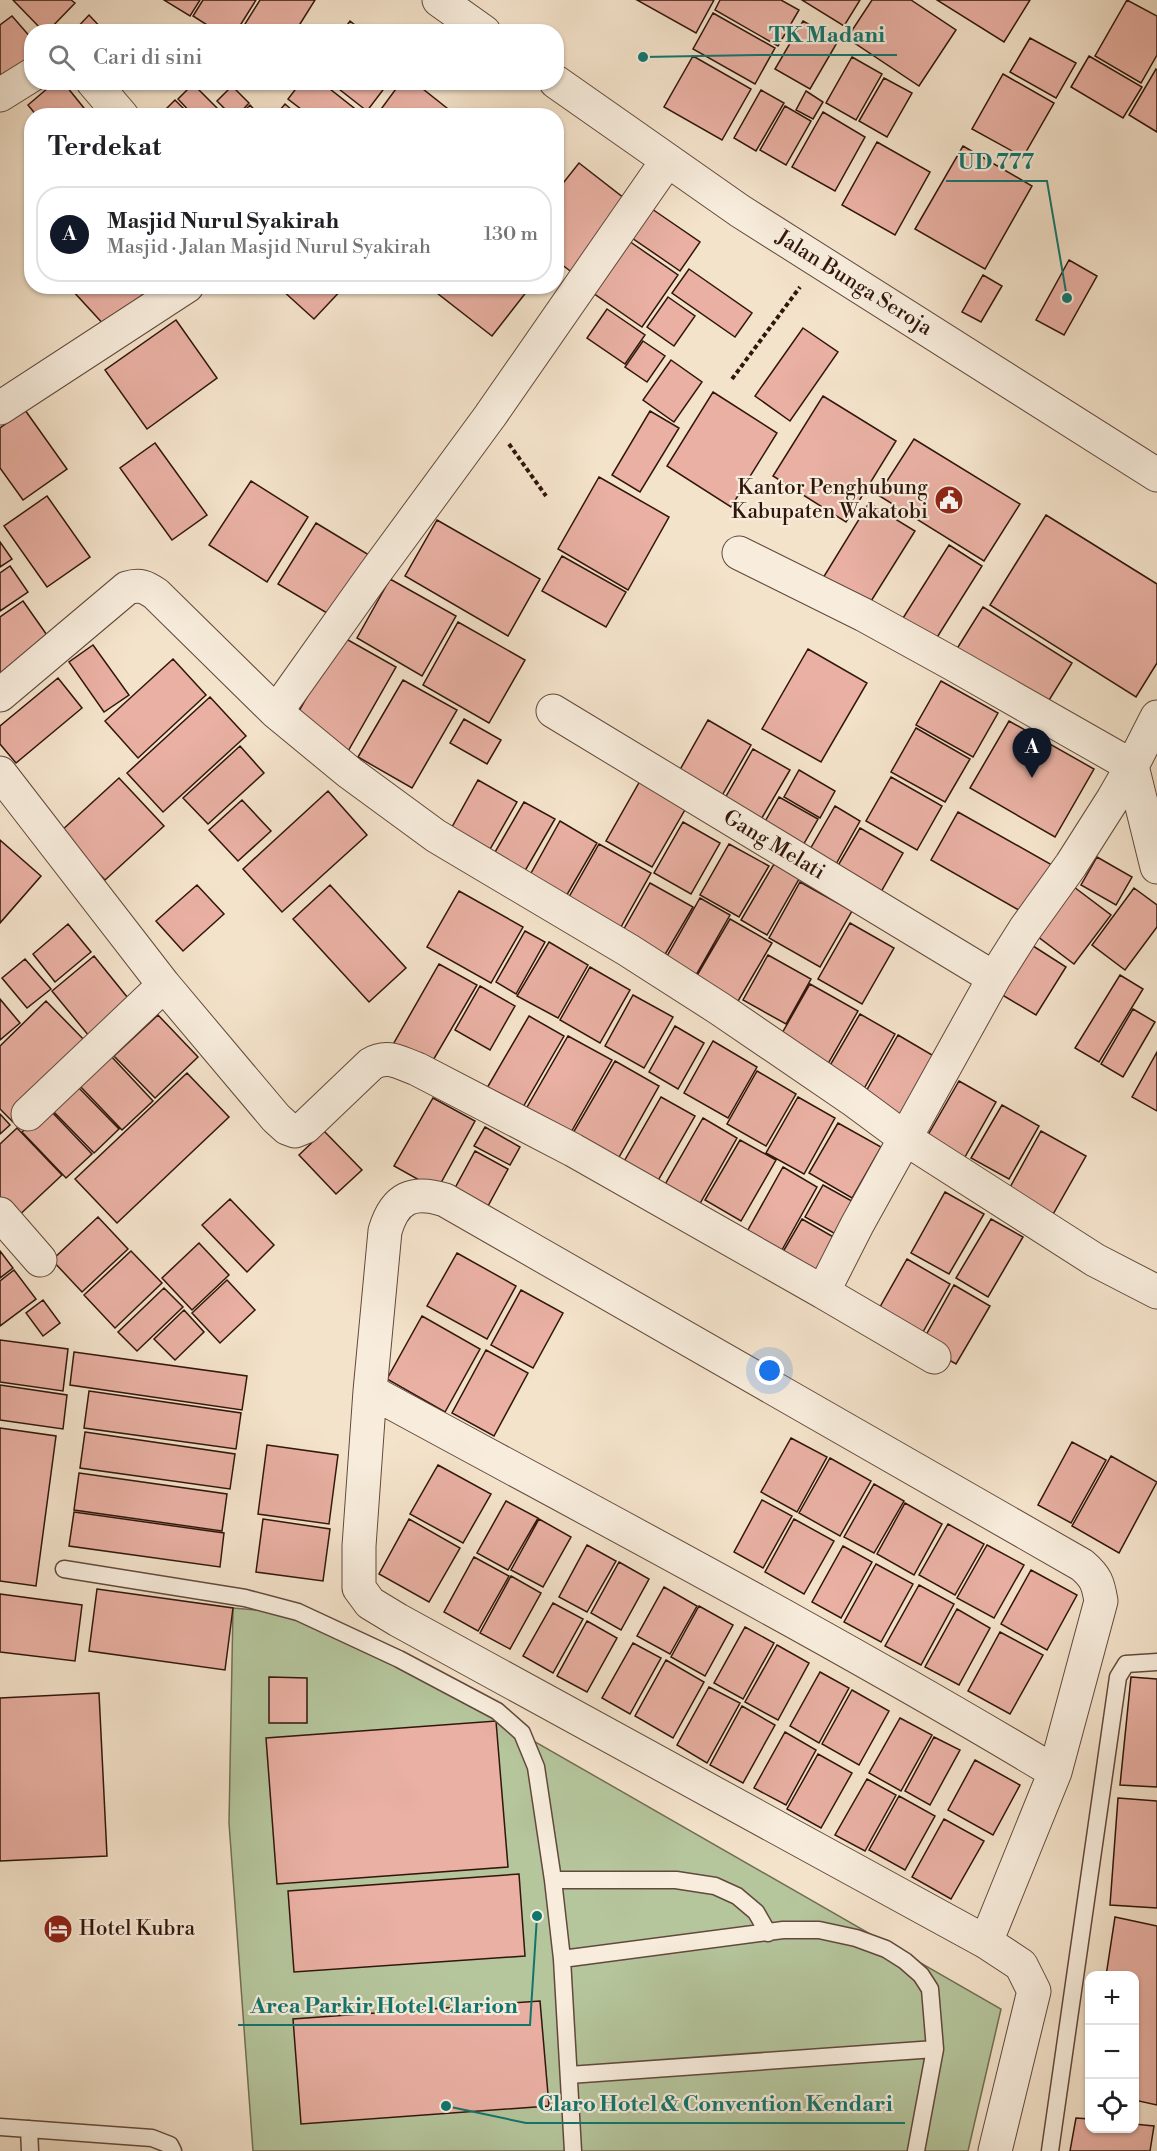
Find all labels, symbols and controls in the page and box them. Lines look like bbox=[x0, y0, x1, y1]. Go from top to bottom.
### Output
callout: TK Madani bbox=[757, 15, 897, 55]
text: TK Madani bbox=[769, 22, 885, 49]
search box bbox=[24, 24, 564, 90]
icon: search bbox=[45, 41, 78, 74]
text: Cari di sini bbox=[93, 44, 203, 71]
text: Terdekat bbox=[48, 131, 161, 163]
callout: UD 777 bbox=[946, 141, 1047, 181]
text: UD 777 bbox=[958, 149, 1034, 176]
text: Masjid Nurul Syakirah bbox=[107, 208, 339, 235]
text: A bbox=[62, 222, 77, 247]
text: 130 m bbox=[483, 222, 538, 247]
street label: Jalan Bunga Seroja bbox=[770, 224, 937, 342]
text: Masjid · Jalan Masjid Nurul Syakirah bbox=[107, 235, 431, 260]
place label: Kantor Penghubung Kabupaten Wakatobi bbox=[731, 475, 928, 525]
public building icon: Kantor Penghubung Kabupaten Wakatobi bbox=[933, 484, 965, 516]
pin: A bbox=[1012, 728, 1052, 778]
street label: Gang Melati bbox=[718, 804, 830, 886]
your location bbox=[755, 1356, 784, 1385]
hotel icon: Hotel Kubra bbox=[42, 1913, 74, 1945]
place label: Hotel Kubra bbox=[79, 1916, 195, 1942]
map controls bbox=[1085, 1971, 1139, 2133]
button: + bbox=[1085, 1971, 1139, 2025]
callout: Area Parkir Hotel Clarion bbox=[238, 1985, 530, 2025]
text: Area Parkir Hotel Clarion bbox=[249, 1993, 518, 2020]
button: − bbox=[1085, 2025, 1139, 2079]
button: locate bbox=[1085, 2079, 1139, 2133]
callout: Claro Hotel & Convention Kendari bbox=[526, 2083, 905, 2123]
text: Claro Hotel & Convention Kendari bbox=[537, 2091, 893, 2118]

